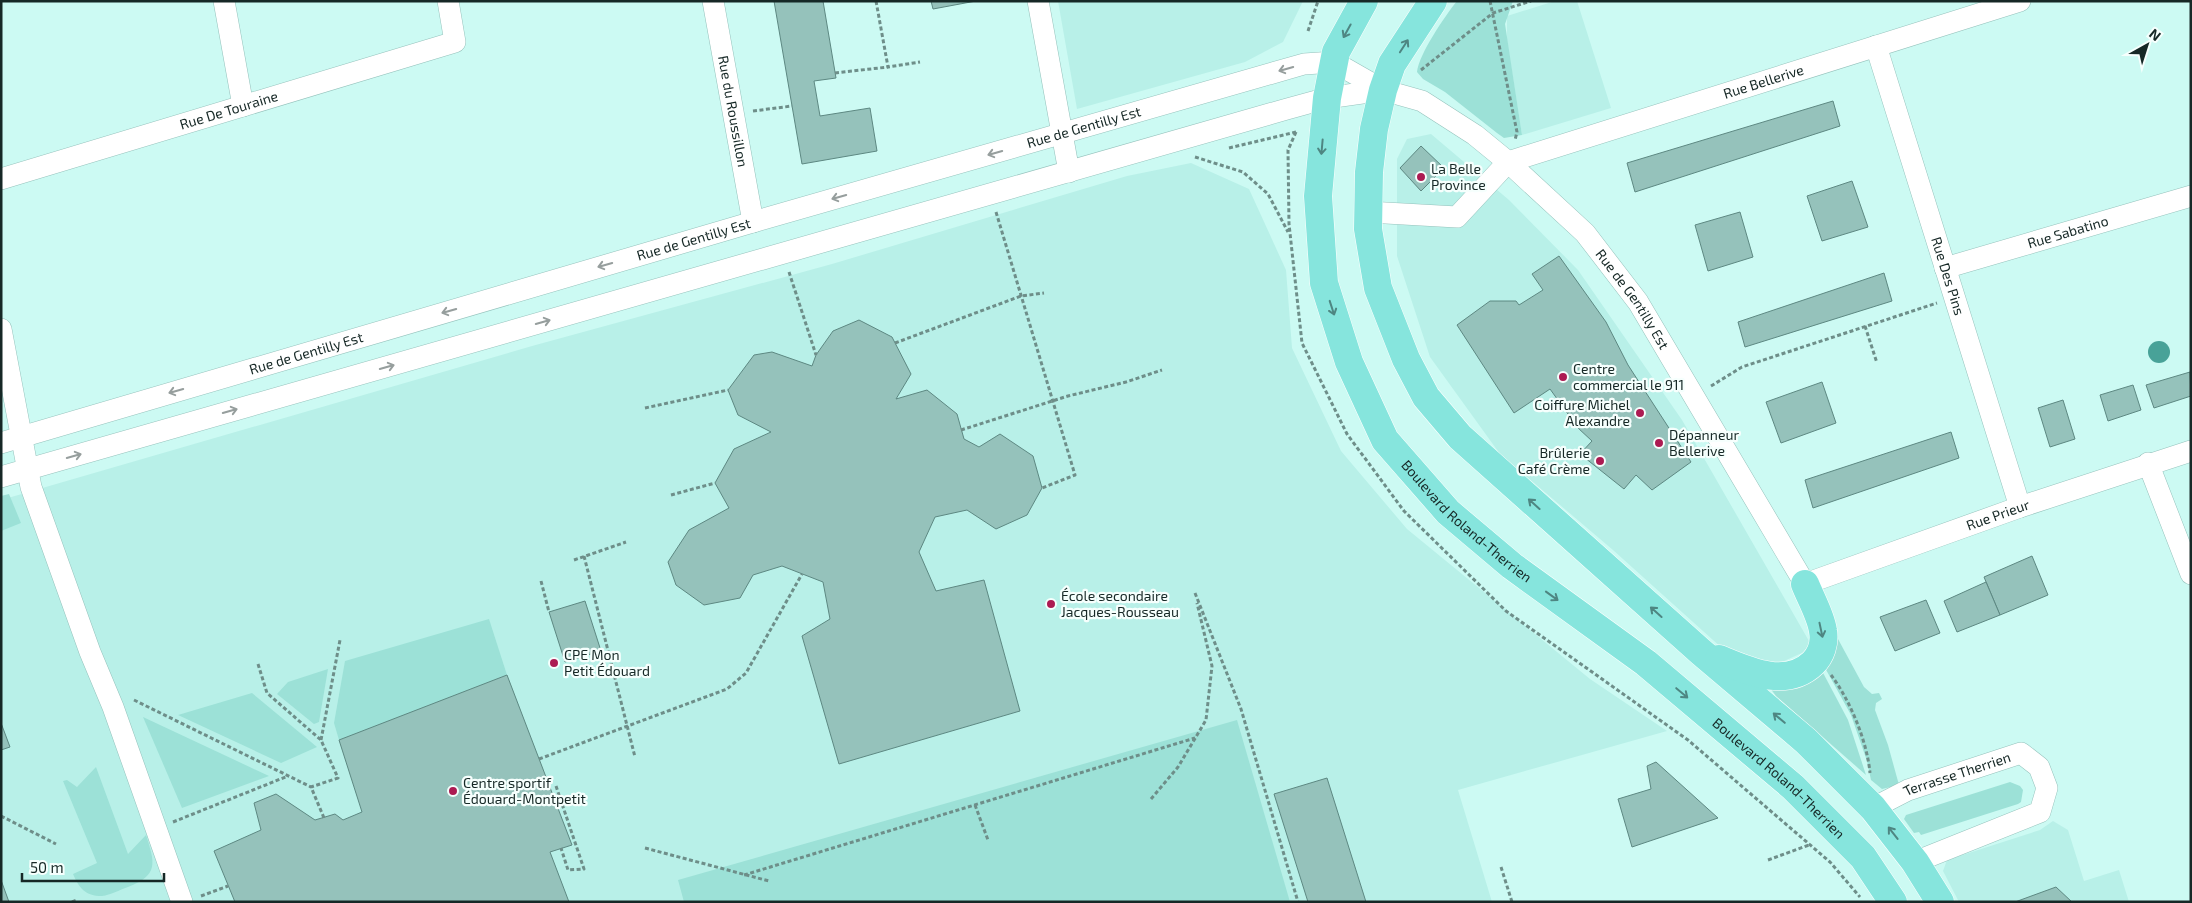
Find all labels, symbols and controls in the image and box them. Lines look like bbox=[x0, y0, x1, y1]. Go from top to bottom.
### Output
north arrow bbox=[2122, 20, 2172, 70]
one-way arrow bbox=[1342, 24, 1352, 38]
text: N bbox=[2146, 25, 2165, 44]
one-way arrow bbox=[1399, 39, 1409, 53]
street label: Rue du Roussillon bbox=[715, 54, 752, 168]
street label: Rue Bellerive bbox=[1721, 61, 1806, 102]
one-way arrow bbox=[1278, 65, 1294, 74]
street label: Rue De Touraine bbox=[177, 87, 280, 133]
street label: Rue de Gentilly Est bbox=[1025, 102, 1143, 151]
one-way arrow bbox=[1318, 139, 1327, 155]
one-way arrow bbox=[987, 148, 1003, 158]
place label: La Belle Province bbox=[1431, 160, 1486, 193]
marker: La Belle Province bbox=[1415, 171, 1427, 183]
one-way arrow bbox=[831, 193, 847, 203]
street label: Rue Sabatino bbox=[2025, 212, 2110, 251]
street label: Rue de Gentilly Est bbox=[635, 214, 753, 264]
street label: Rue Des Pins bbox=[1928, 235, 1969, 317]
street label: Rue de Gentilly Est bbox=[1592, 246, 1673, 352]
one-way arrow bbox=[598, 261, 614, 271]
one-way arrow bbox=[1327, 299, 1337, 315]
one-way arrow bbox=[442, 307, 458, 317]
one-way arrow bbox=[534, 317, 550, 327]
street label: Rue de Gentilly Est bbox=[247, 328, 365, 378]
place label: Centre commercial le 911 bbox=[1573, 360, 1684, 393]
one-way arrow bbox=[378, 361, 394, 371]
marker: Centre commercial le 911 bbox=[1557, 371, 1569, 383]
one-way arrow bbox=[168, 387, 184, 397]
place label: Coiffure Michel Alexandre bbox=[1534, 396, 1631, 429]
one-way arrow bbox=[222, 406, 238, 416]
marker: Coiffure Michel Alexandre bbox=[1634, 407, 1646, 419]
place label: Dépanneur Bellerive bbox=[1669, 426, 1739, 459]
marker: Dépanneur Bellerive bbox=[1653, 437, 1665, 449]
place label: Brûlerie Café Crème bbox=[1518, 444, 1590, 477]
one-way arrow bbox=[66, 451, 82, 460]
marker: Brûlerie Café Crème bbox=[1594, 455, 1606, 467]
street label: Boulevard Roland-Therrien bbox=[1398, 456, 1535, 586]
street label: Rue Prieur bbox=[1964, 495, 2032, 534]
one-way arrow bbox=[1528, 498, 1541, 509]
place label: École secondaire Jacques-Rousseau bbox=[1061, 587, 1179, 620]
one-way arrow bbox=[1545, 590, 1559, 601]
marker: École secondaire Jacques-Rousseau bbox=[1045, 598, 1057, 610]
one-way arrow bbox=[1649, 606, 1662, 617]
one-way arrow bbox=[1817, 621, 1827, 637]
place label: CPE Mon Petit Édouard bbox=[564, 646, 650, 679]
marker: CPE Mon Petit Édouard bbox=[548, 657, 560, 669]
one-way arrow bbox=[1675, 688, 1688, 699]
one-way arrow bbox=[1772, 712, 1785, 723]
street label: Boulevard Roland-Therrien bbox=[1709, 714, 1849, 842]
street label: Terrasse Therrien bbox=[1900, 748, 2013, 799]
place label: Centre sportif Édouard-Montpetit bbox=[463, 774, 586, 807]
marker: Centre sportif Édouard-Montpetit bbox=[447, 785, 459, 797]
one-way arrow bbox=[1887, 827, 1898, 840]
scale bar bbox=[22, 850, 165, 882]
text: 50 m bbox=[30, 858, 64, 876]

